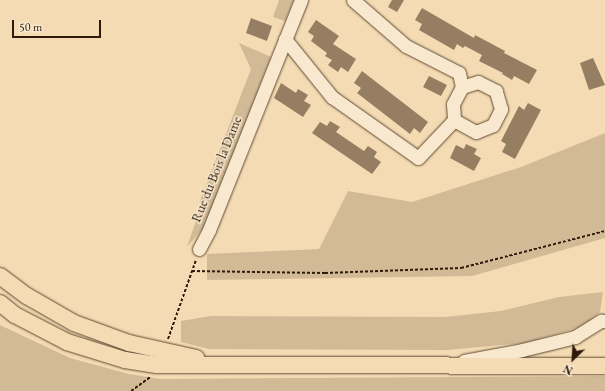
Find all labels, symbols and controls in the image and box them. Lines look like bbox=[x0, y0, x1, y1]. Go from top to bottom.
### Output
scale bar bbox=[14, 12, 103, 38]
text: 50 m bbox=[19, 19, 42, 35]
street label: Rue du Bois la Dame bbox=[187, 113, 245, 225]
north arrow bbox=[553, 339, 593, 379]
text: N bbox=[561, 362, 575, 378]

